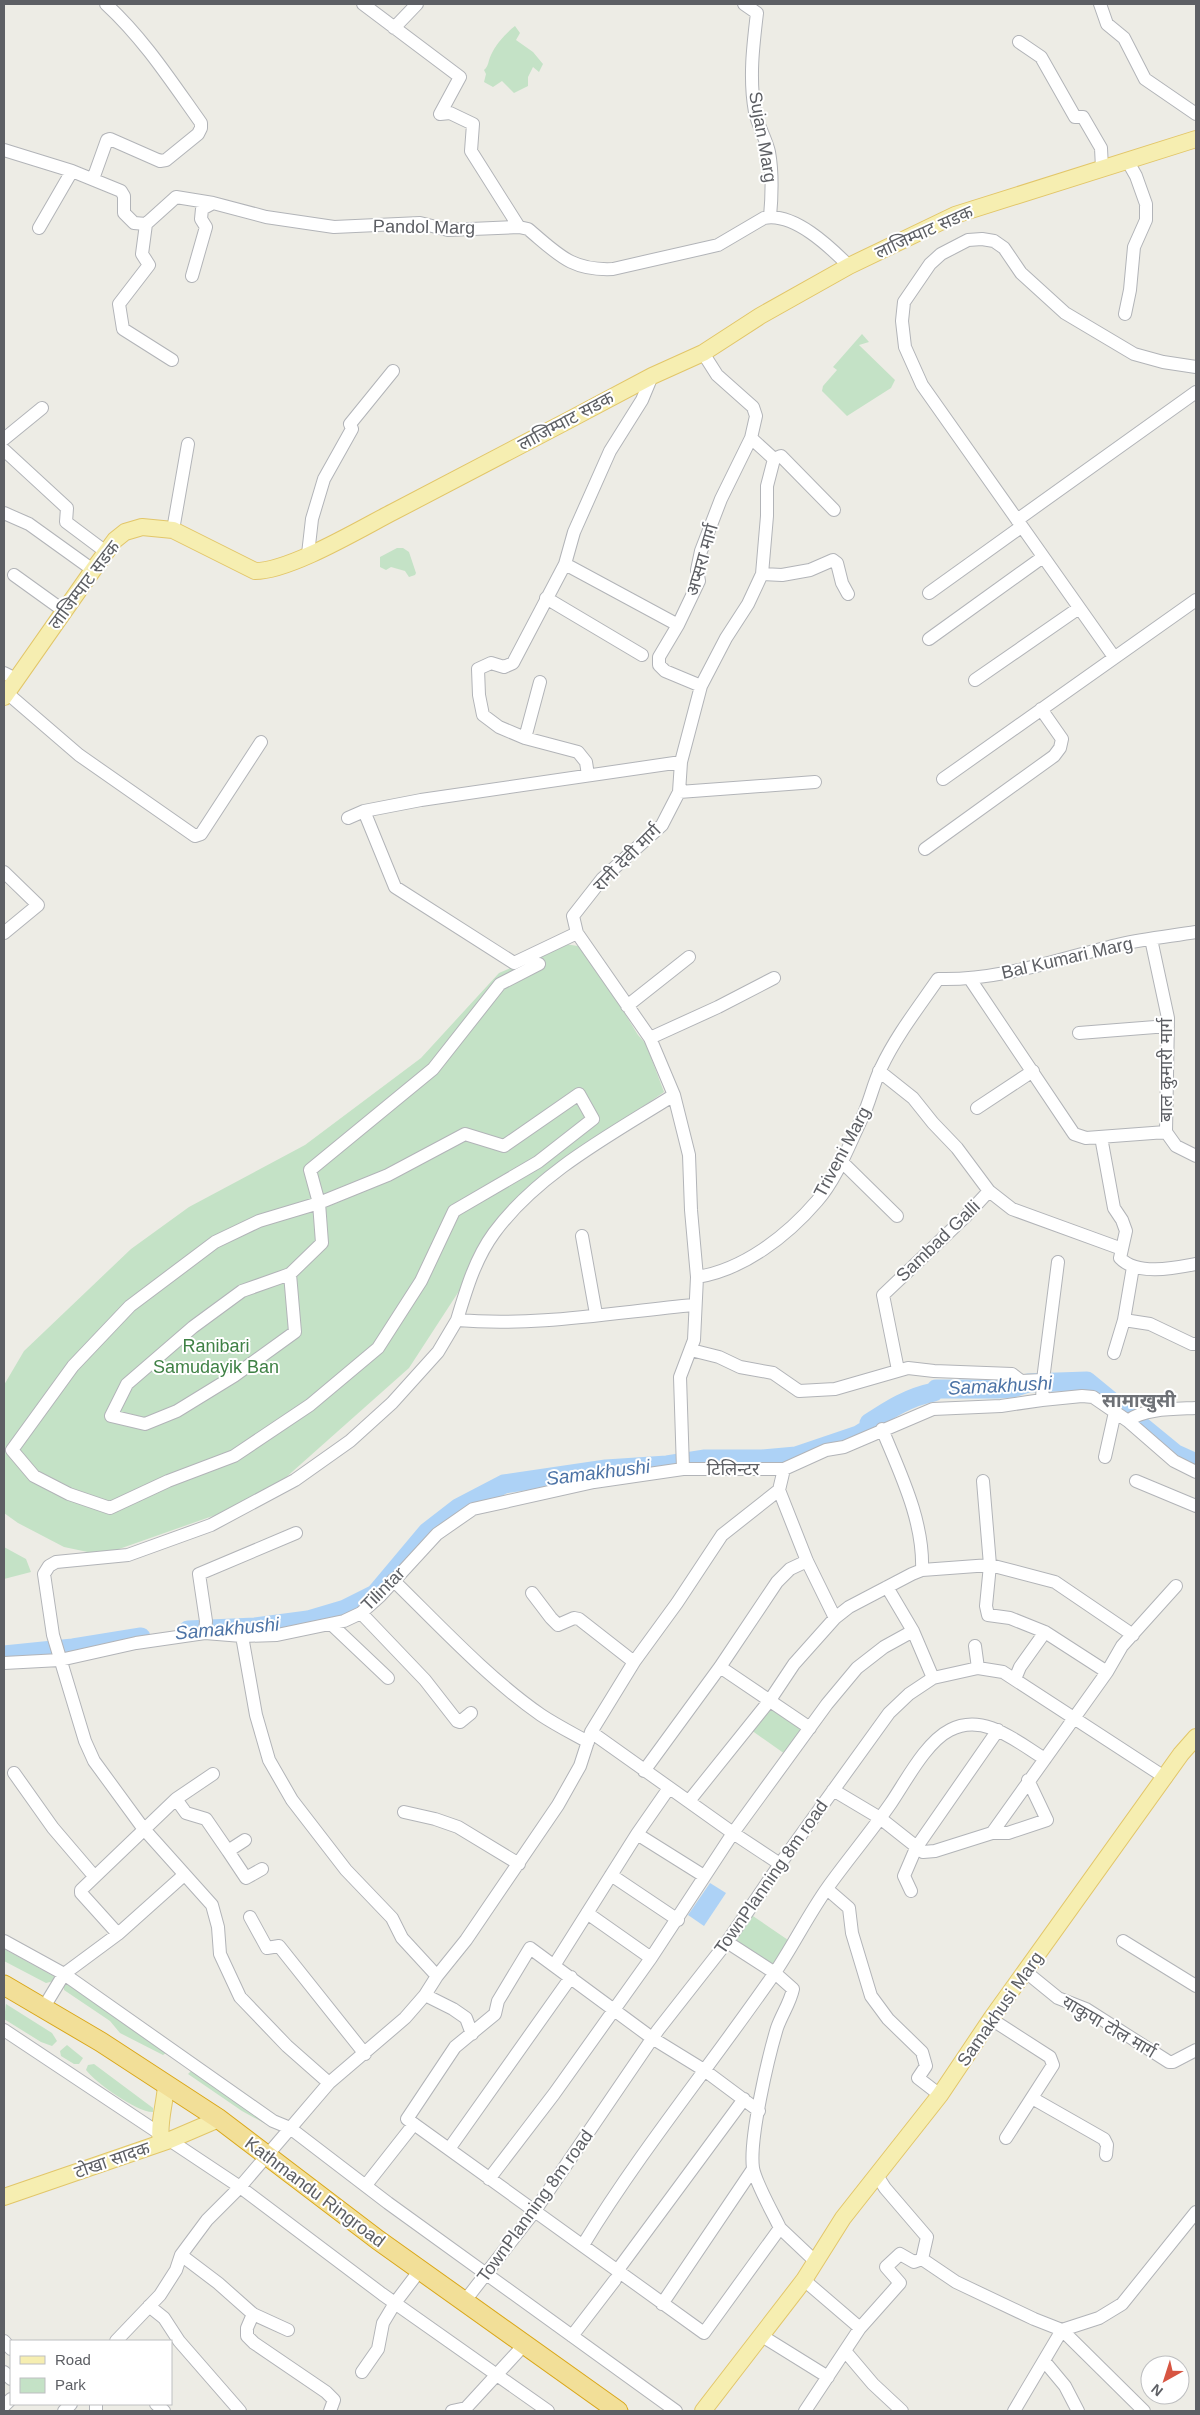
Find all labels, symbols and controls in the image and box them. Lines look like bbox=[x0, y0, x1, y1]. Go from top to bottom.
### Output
street label: Sujan Marg bbox=[745, 90, 781, 184]
street label: लाजिम्पाट सडक bbox=[872, 201, 977, 263]
street label: Pandol Marg bbox=[373, 216, 475, 238]
street label: लाजिम्पाट सडक bbox=[515, 387, 618, 455]
street label: अप्सरा मार्ग bbox=[681, 520, 722, 598]
street label: लाजिम्पाट सडक bbox=[44, 536, 124, 633]
street label: रानी देवी मार्ग bbox=[589, 819, 665, 896]
street label: Bal Kumari Marg bbox=[999, 933, 1135, 983]
street label: बाल कुमारी मार्ग bbox=[1155, 1017, 1178, 1122]
street label: Triveni Marg bbox=[810, 1103, 874, 1201]
street label: Sambad Galli bbox=[892, 1196, 984, 1286]
park label: Ranibari Samudayik Ban bbox=[153, 1336, 279, 1377]
water label: Samakhushi bbox=[947, 1372, 1054, 1399]
district label: सामाखुसी bbox=[1102, 1390, 1176, 1413]
water label: Samakhushi bbox=[545, 1456, 652, 1489]
street label: टिलिन्टर bbox=[707, 1459, 760, 1479]
street label: Tilintar bbox=[357, 1563, 409, 1615]
water label: Samakhushi bbox=[174, 1613, 281, 1644]
street label: TownPlanning 8m road bbox=[710, 1796, 832, 1958]
street label: Samakhusi Marg bbox=[953, 1948, 1047, 2070]
street label: याकुपा टोल मार्ग bbox=[1057, 1991, 1161, 2064]
street label: TownPlanning 8m road bbox=[473, 2126, 597, 2286]
street label: Kathmandu Ringroad bbox=[241, 2133, 389, 2251]
street label: टोखा सादक bbox=[72, 2137, 153, 2182]
legend bbox=[10, 2340, 172, 2405]
text: Road bbox=[55, 2351, 91, 2368]
north arrow bbox=[1140, 2355, 1190, 2405]
text: Park bbox=[55, 2376, 86, 2393]
text: N bbox=[1148, 2381, 1166, 2400]

